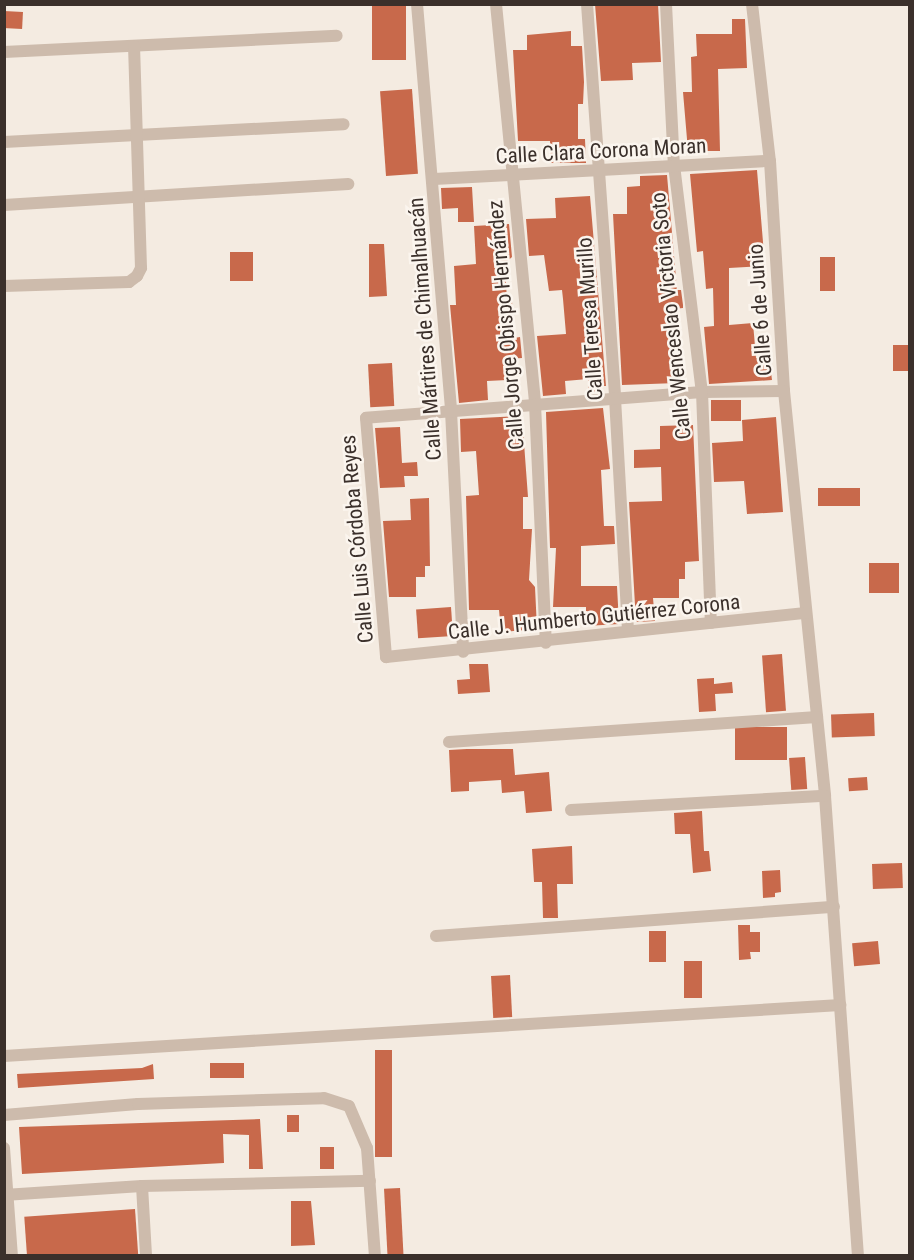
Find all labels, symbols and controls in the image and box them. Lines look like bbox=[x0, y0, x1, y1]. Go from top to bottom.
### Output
street label: Calle Clara Corona Moran bbox=[495, 133, 707, 169]
street label: Calle Wenceslao Victoria Soto bbox=[645, 191, 697, 441]
street label: Calle Mártires de Chimalhuacán bbox=[403, 197, 447, 461]
street label: Calle Jorge Obispo Hernández bbox=[483, 199, 529, 451]
street label: Calle Teresa Murillo bbox=[572, 236, 608, 402]
street label: Calle 6 de Junio bbox=[743, 243, 777, 377]
street label: Calle Luis Córdoba Reyes bbox=[335, 434, 379, 644]
street label: Calle J. Humberto Gutiérrez Corona bbox=[447, 589, 741, 645]

